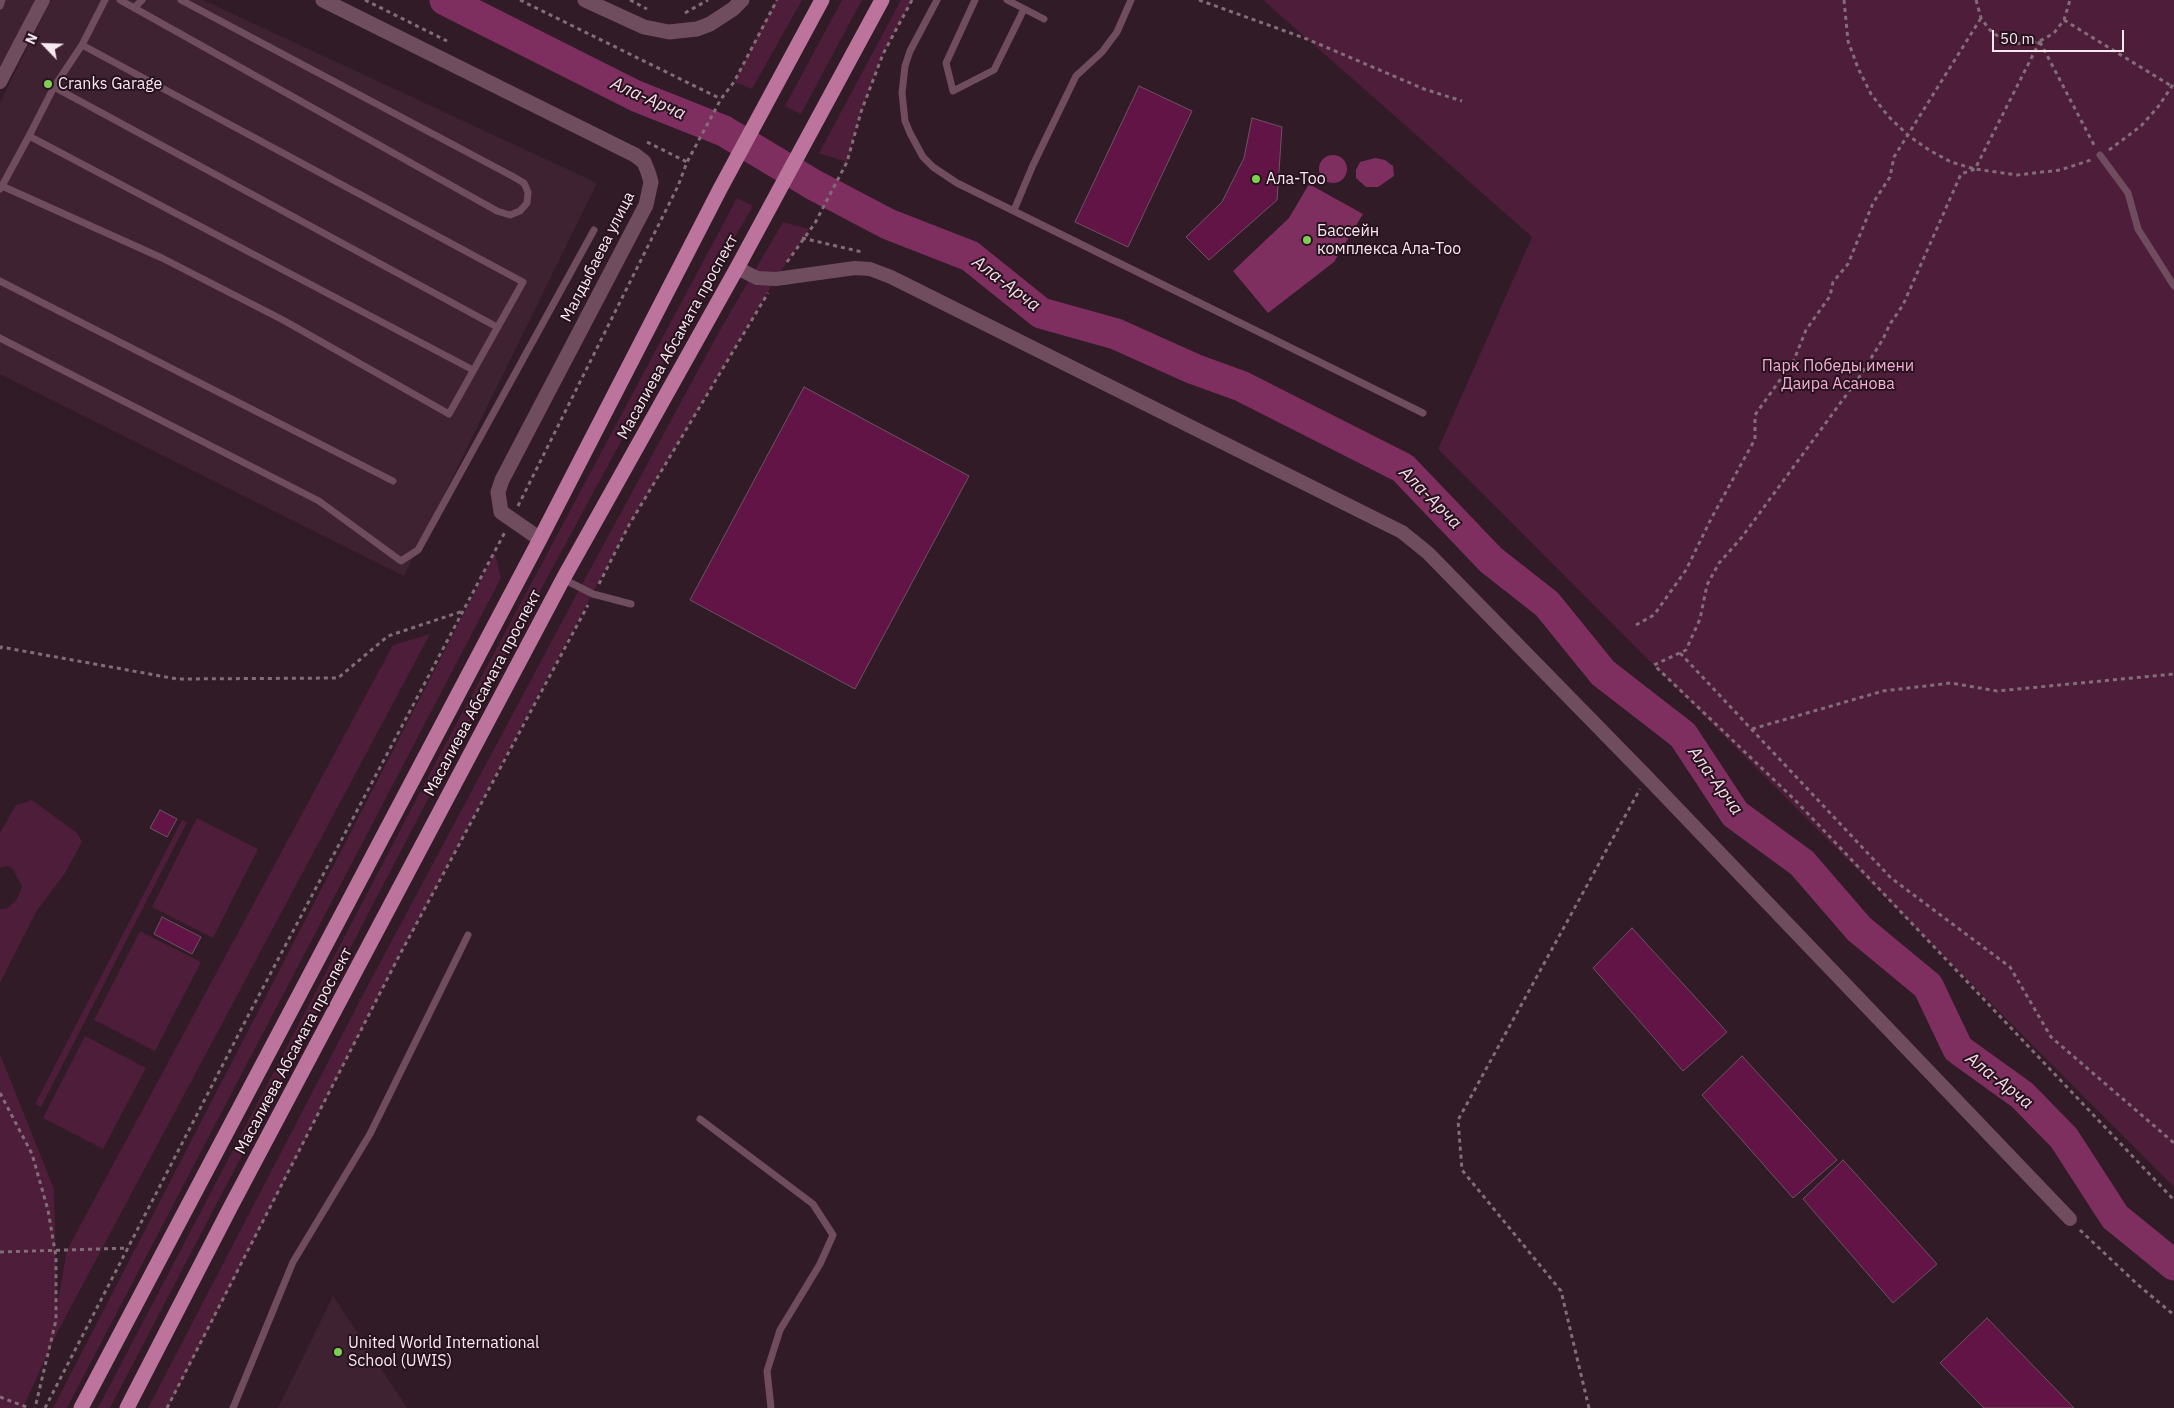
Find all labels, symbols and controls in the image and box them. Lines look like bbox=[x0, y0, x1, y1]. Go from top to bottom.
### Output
north arrow bbox=[20, 20, 70, 70]
scale bar bbox=[1994, 20, 2126, 52]
text: 50 m bbox=[2000, 29, 2035, 48]
text: N bbox=[21, 31, 42, 47]
water label: Ала-Арча bbox=[607, 73, 689, 125]
place label: Cranks Garage bbox=[58, 74, 162, 94]
marker: Cranks Garage bbox=[42, 78, 54, 90]
place label: Ала-Тоо bbox=[1266, 169, 1326, 189]
marker: Ала-Тоо bbox=[1250, 173, 1262, 185]
street label: Малдыбаева улица bbox=[557, 189, 639, 325]
place label: Бассейн комплекса Ала-Тоо bbox=[1317, 221, 1461, 259]
street label: Масалиева Абсамата проспект bbox=[614, 231, 742, 443]
marker: Бассейн комплекса Ала-Тоо bbox=[1301, 234, 1313, 246]
water label: Ала-Арча bbox=[968, 251, 1044, 317]
park label: Парк Победы имени Даира Асанова bbox=[1762, 356, 1914, 394]
water label: Ала-Арча bbox=[1394, 462, 1466, 534]
street label: Масалиева Абсамата проспект bbox=[420, 586, 546, 800]
water label: Ала-Арча bbox=[1683, 742, 1747, 820]
street label: Масалиева Абсамата проспект bbox=[231, 944, 357, 1158]
water label: Ала-Арча bbox=[1961, 1048, 2037, 1114]
place label: United World International School (UWIS) bbox=[348, 1333, 539, 1371]
marker: United World International School (UWIS) bbox=[332, 1346, 344, 1358]

